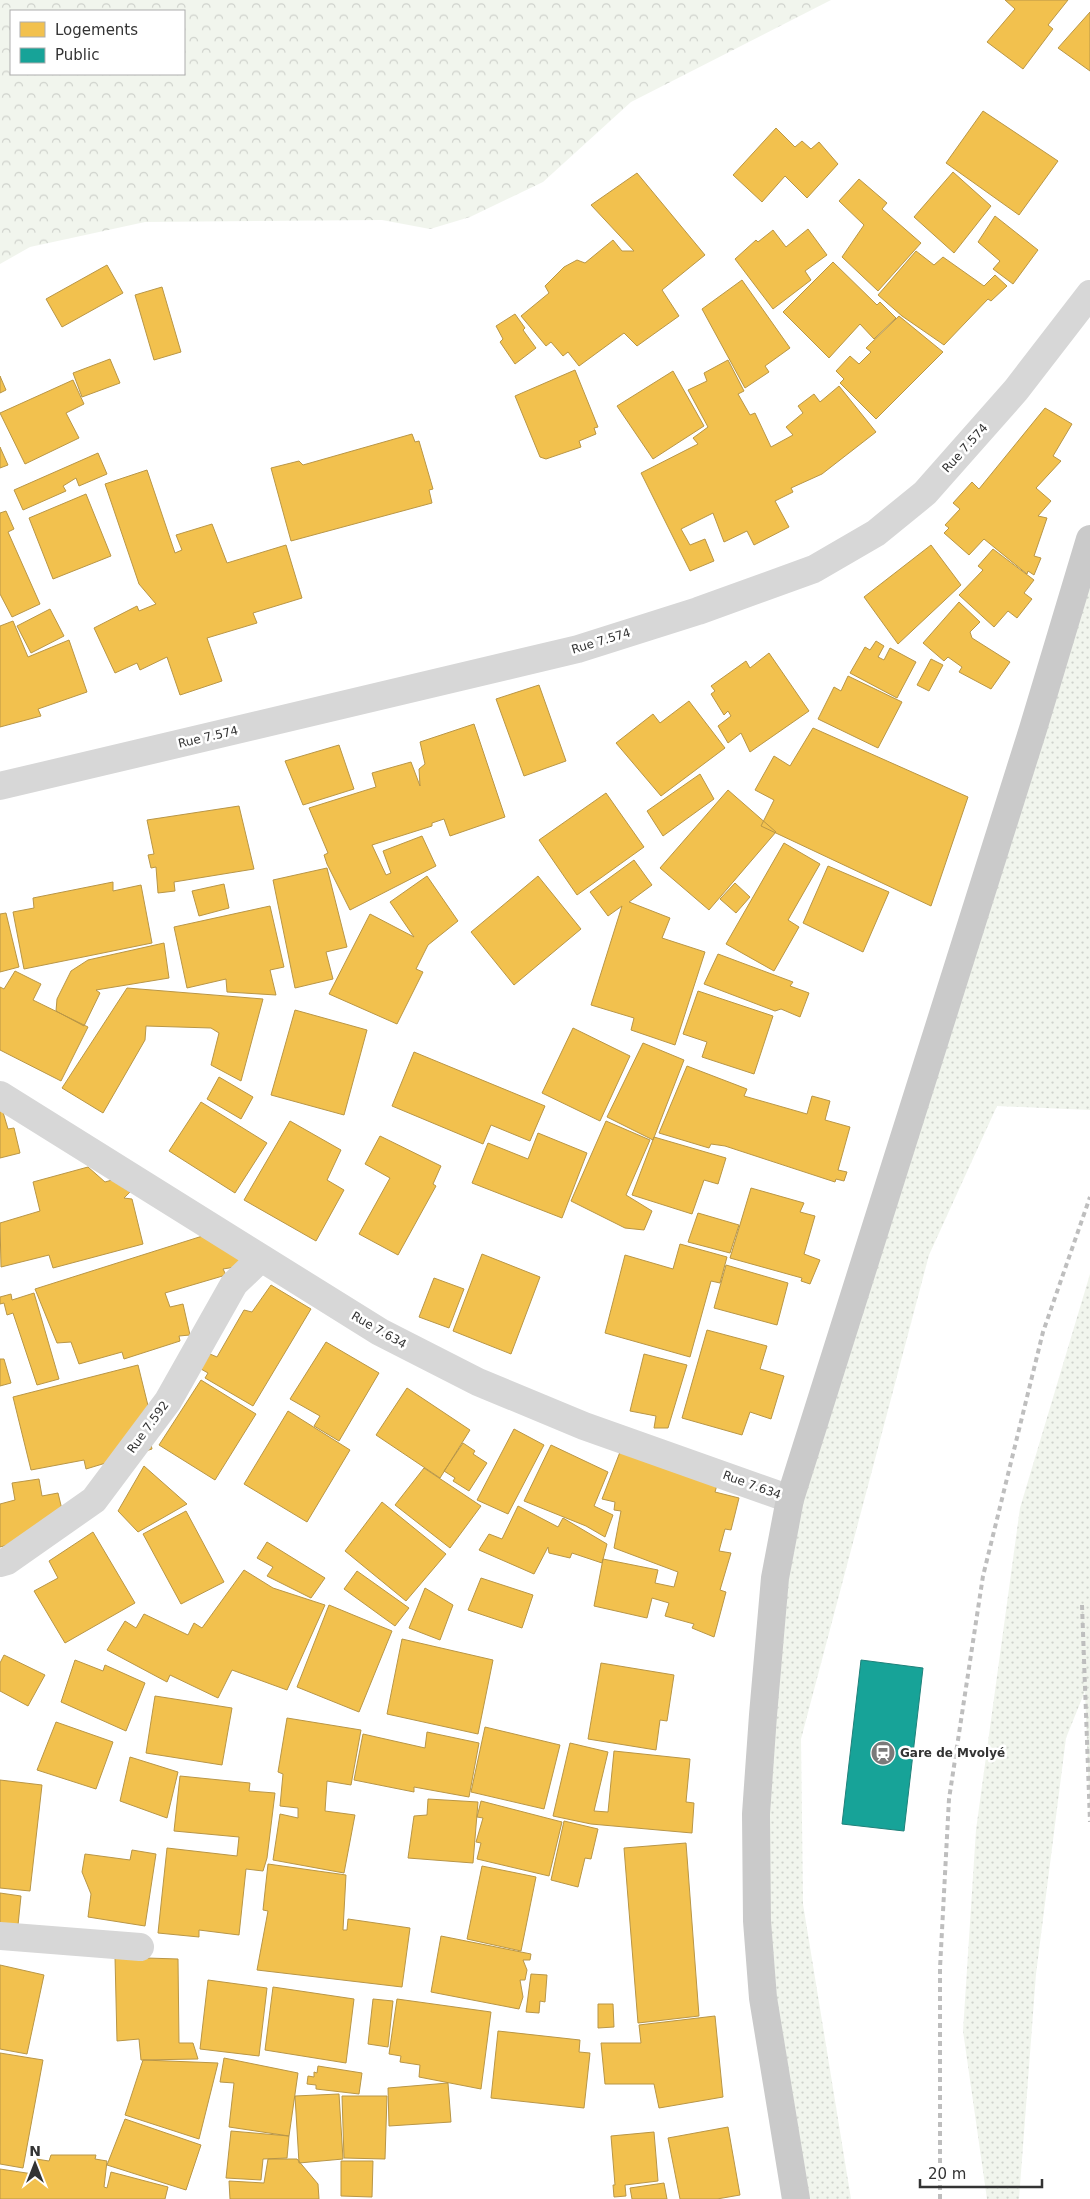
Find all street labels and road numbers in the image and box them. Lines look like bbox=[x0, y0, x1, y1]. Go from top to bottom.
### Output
street label: Rue 7.574 bbox=[939, 421, 991, 475]
street label: Rue 7.574 bbox=[570, 625, 632, 657]
street label: Rue 7.574 bbox=[177, 723, 239, 751]
street label: Rue 7.634 bbox=[349, 1309, 409, 1351]
street label: Rue 7.592 bbox=[124, 1398, 172, 1456]
street label: Rue 7.634 bbox=[721, 1468, 783, 1502]

